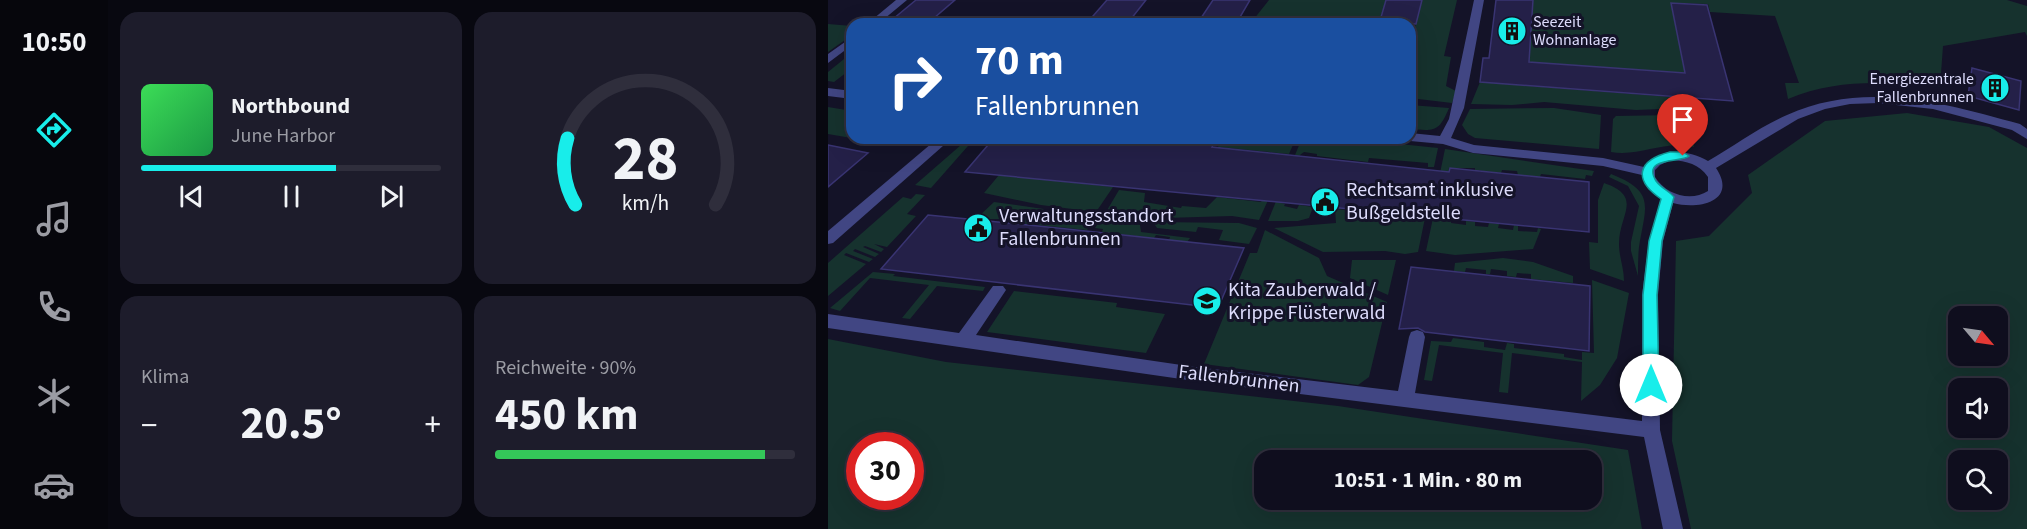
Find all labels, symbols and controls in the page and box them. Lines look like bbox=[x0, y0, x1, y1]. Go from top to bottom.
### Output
place label: Seezeit Wohnanlage bbox=[1533, 11, 1617, 51]
building icon: Seezeit Wohnanlage bbox=[1496, 15, 1528, 47]
text: 10:50 bbox=[21, 23, 87, 62]
text: 70 m bbox=[975, 31, 1064, 91]
icon: right bbox=[876, 42, 954, 120]
place label: Energiezentrale Fallenbrunnen bbox=[1870, 68, 1974, 108]
building icon: Energiezentrale Fallenbrunnen bbox=[1979, 72, 2011, 104]
text: Fallenbrunnen bbox=[975, 87, 1140, 126]
text: Northbound bbox=[231, 90, 350, 122]
pin bbox=[1657, 94, 1708, 156]
icon: arrive bbox=[1666, 103, 1699, 136]
icon: directions bbox=[33, 109, 75, 151]
text: 28 bbox=[612, 115, 678, 204]
text: June Harbor bbox=[231, 122, 335, 150]
place label: Rechtsamt inklusive Bußgeldstelle bbox=[1346, 176, 1514, 227]
icon: previous bbox=[175, 180, 208, 213]
icon: pause bbox=[275, 180, 308, 213]
icon: next bbox=[375, 180, 408, 213]
public building icon: Rechtsamt inklusive Bußgeldstelle bbox=[1309, 186, 1341, 218]
text: km/h bbox=[621, 189, 669, 220]
icon: music bbox=[33, 198, 75, 240]
place label: Verwaltungsstandort Fallenbrunnen bbox=[999, 202, 1174, 253]
public building icon: Verwaltungsstandort Fallenbrunnen bbox=[962, 212, 994, 244]
place label: Kita Zauberwald / Krippe Flüsterwald bbox=[1228, 276, 1386, 327]
school or university icon: Kita Zauberwald / Krippe Flüsterwald bbox=[1191, 285, 1223, 317]
icon: phone bbox=[33, 286, 75, 328]
north arrow bbox=[1948, 306, 2008, 366]
map controls bbox=[1948, 306, 2008, 510]
position arrow bbox=[1619, 353, 1683, 417]
text: Reichweite · 90% bbox=[495, 354, 636, 382]
street label: Fallenbrunnen bbox=[1177, 358, 1301, 400]
text: Klima bbox=[141, 363, 189, 391]
icon: climate bbox=[33, 375, 75, 417]
button: sound bbox=[1948, 378, 2008, 438]
text: 450 km bbox=[495, 383, 639, 447]
text: 20.5° bbox=[240, 392, 342, 456]
text: − bbox=[141, 402, 157, 449]
text: + bbox=[425, 402, 441, 449]
speed limit sign: 30 bbox=[846, 432, 924, 510]
button: search bbox=[1948, 450, 2008, 510]
icon: car bbox=[33, 464, 75, 506]
text: 10:51 · 1 Min. · 80 m bbox=[1334, 464, 1522, 496]

